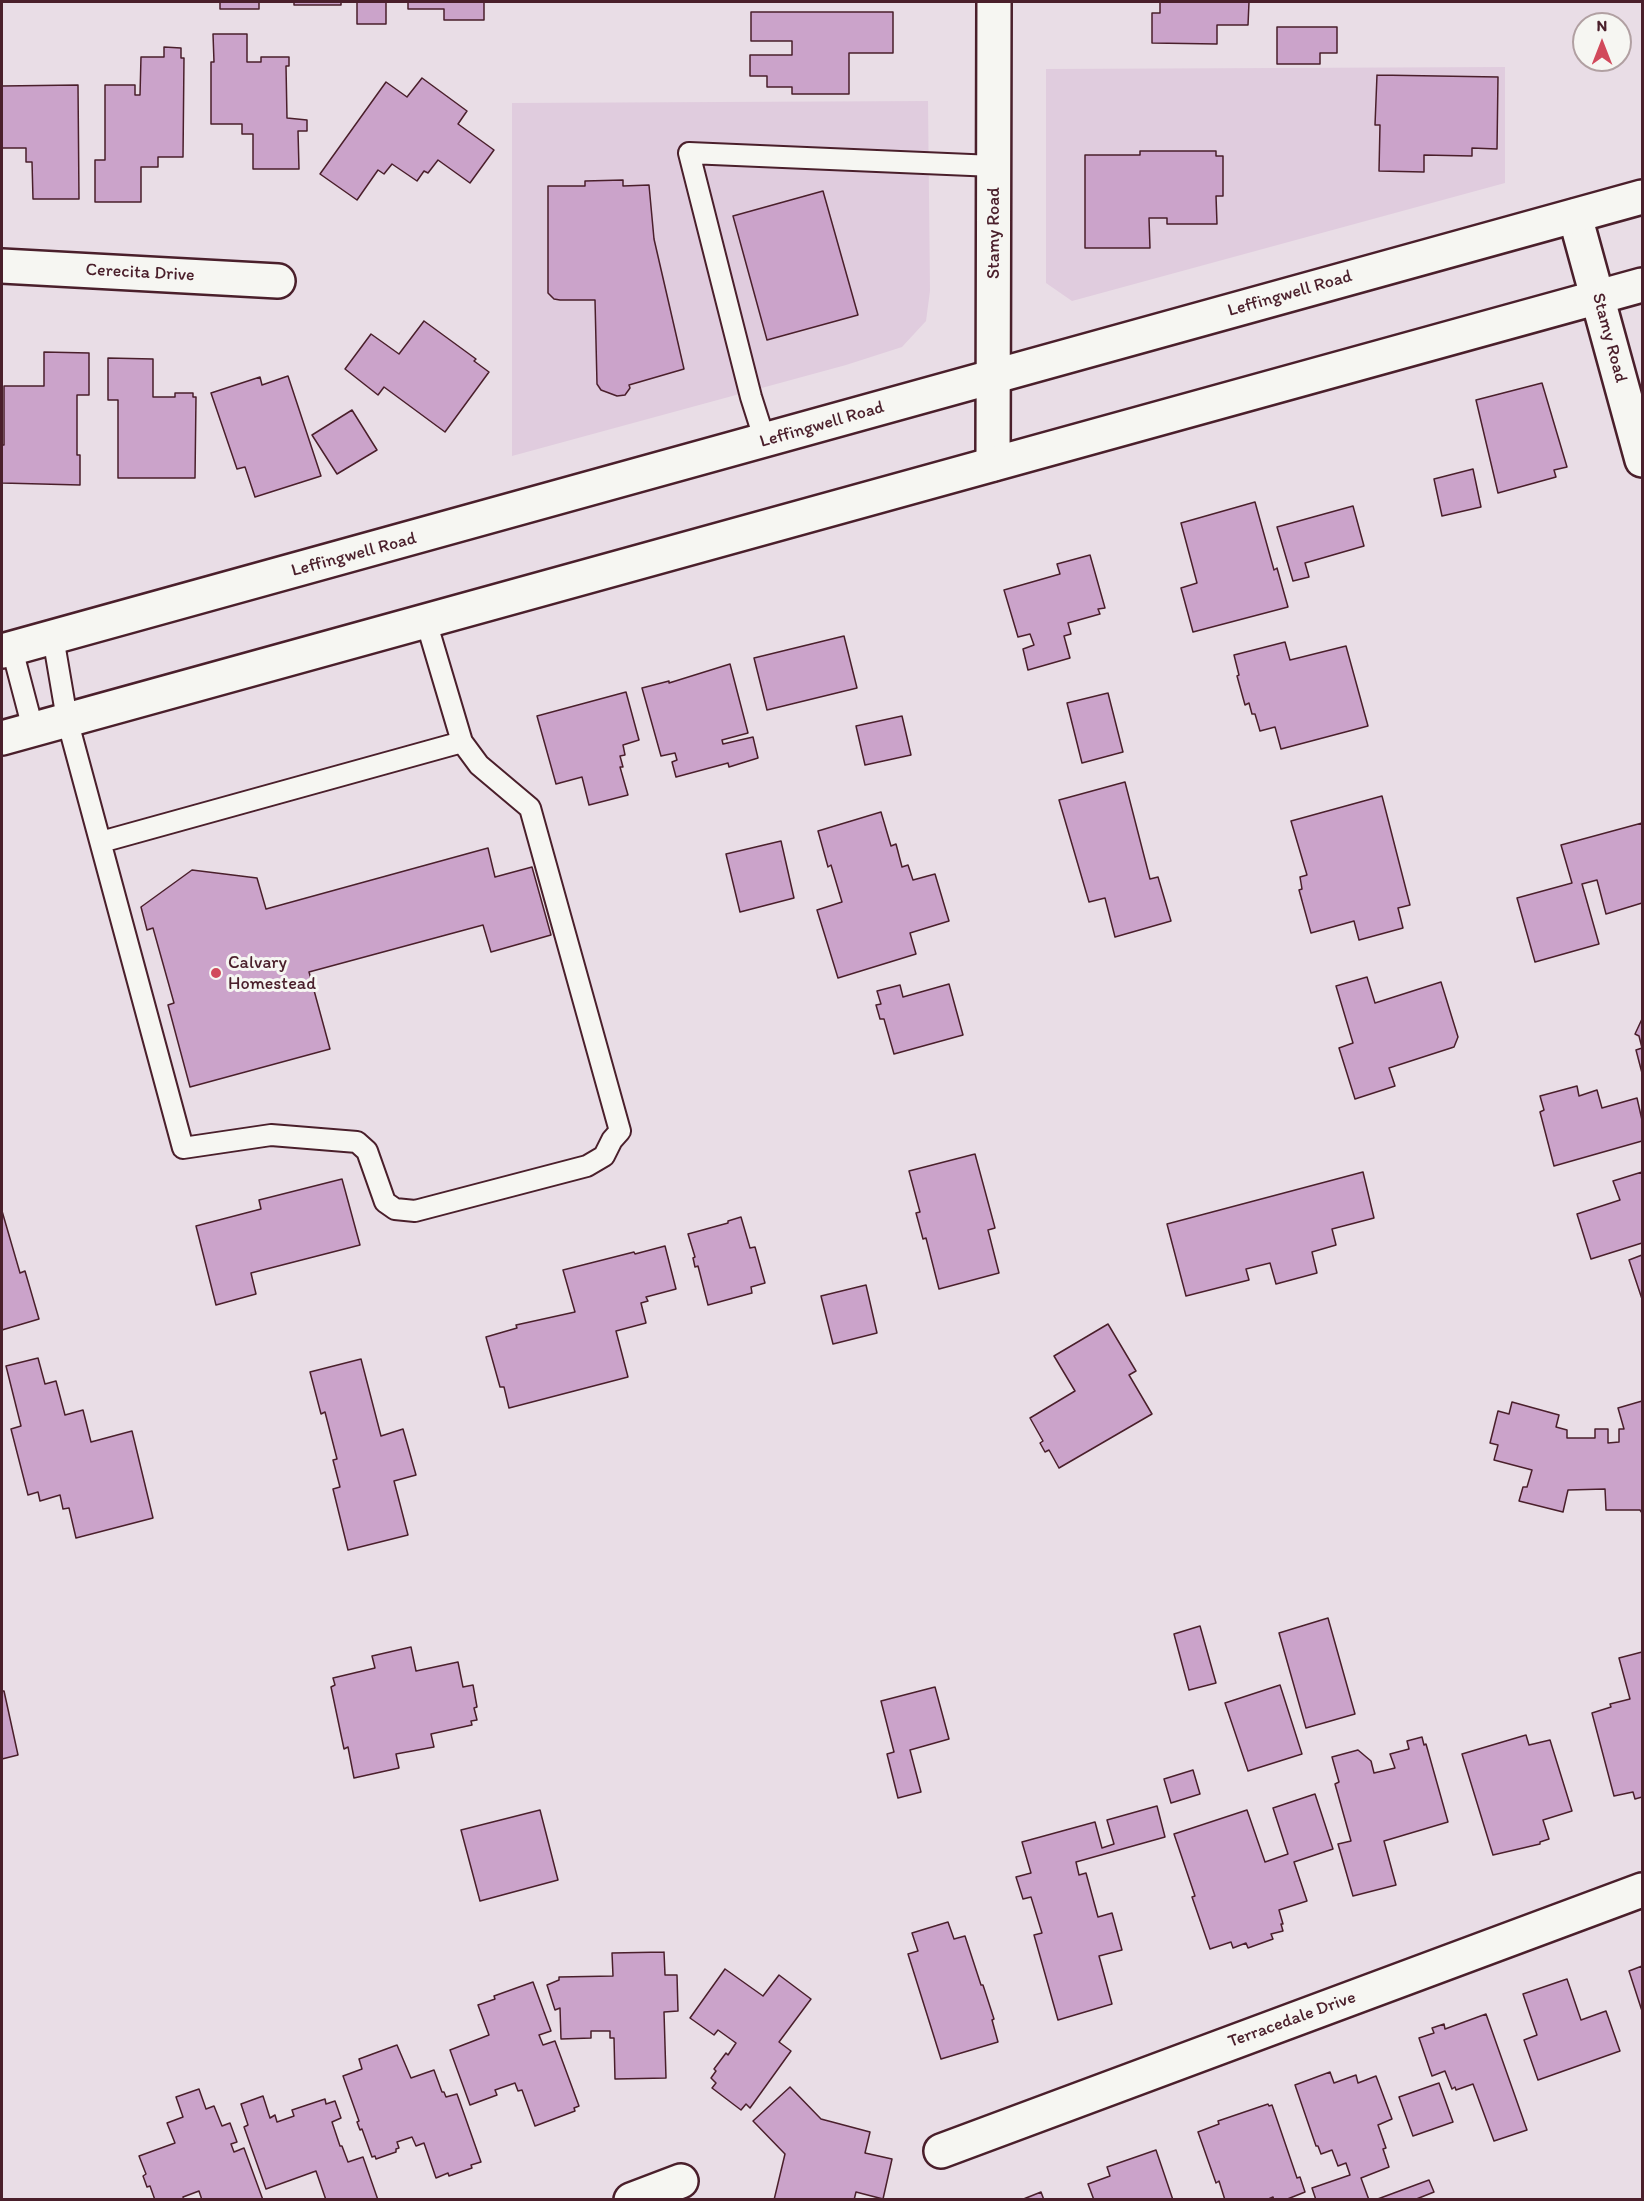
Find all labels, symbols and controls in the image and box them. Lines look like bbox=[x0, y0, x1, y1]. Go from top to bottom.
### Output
north arrow bbox=[1572, 12, 1632, 72]
text: N bbox=[1597, 16, 1607, 35]
street label: Stamy Road bbox=[983, 187, 1005, 279]
street label: Cerecita Drive bbox=[85, 259, 195, 287]
street label: Leffingwell Road bbox=[1225, 266, 1355, 322]
street label: Stamy Road bbox=[1587, 291, 1631, 385]
street label: Leffingwell Road bbox=[757, 397, 887, 453]
street label: Leffingwell Road bbox=[289, 528, 419, 582]
place label: Calvary Homestead bbox=[228, 952, 316, 994]
marker: Calvary Homestead bbox=[209, 966, 223, 980]
street label: Terracedale Drive bbox=[1225, 1987, 1359, 2053]

